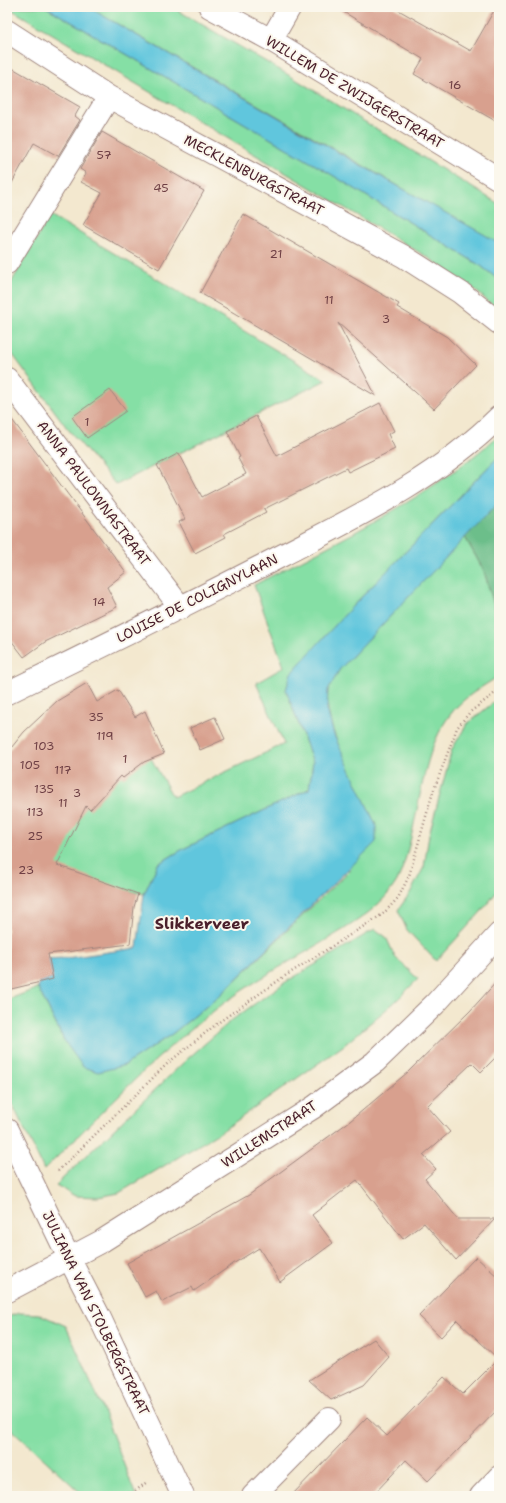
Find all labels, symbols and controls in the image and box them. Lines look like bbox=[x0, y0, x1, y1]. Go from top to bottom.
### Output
street label: WILLEM DE ZWIJGERSTRAAT bbox=[263, 32, 448, 153]
house number: 16 bbox=[448, 77, 462, 93]
street label: MECKLENBURGSTRAAT bbox=[181, 130, 328, 220]
house number: 57 bbox=[96, 147, 112, 163]
house number: 45 bbox=[153, 180, 169, 196]
house number: 21 bbox=[270, 246, 282, 262]
house number: 11 bbox=[324, 292, 334, 308]
house number: 3 bbox=[382, 311, 390, 327]
house number: 1 bbox=[84, 414, 90, 430]
street label: ANNA PAULOWNASTRAAT bbox=[33, 417, 155, 570]
street label: LOUISE DE COLIGNYLAAN bbox=[113, 549, 281, 647]
house number: 14 bbox=[93, 594, 105, 610]
house number: 35 bbox=[88, 709, 104, 725]
house number: 119 bbox=[96, 728, 114, 744]
house number: 103 bbox=[34, 738, 54, 754]
house number: 1 bbox=[122, 751, 128, 767]
house number: 105 bbox=[20, 757, 40, 773]
house number: 117 bbox=[54, 762, 72, 778]
house number: 135 bbox=[34, 781, 54, 797]
house number: 3 bbox=[73, 785, 81, 801]
house number: 11 bbox=[58, 795, 68, 811]
house number: 113 bbox=[26, 804, 44, 820]
house number: 25 bbox=[27, 828, 43, 844]
house number: 23 bbox=[18, 862, 34, 878]
district label: Slikkerveer bbox=[155, 913, 250, 934]
street label: WILLEMSTRAAT bbox=[218, 1096, 321, 1172]
street label: JULIANA VAN STOLBERGSTRAAT bbox=[38, 1208, 154, 1419]

